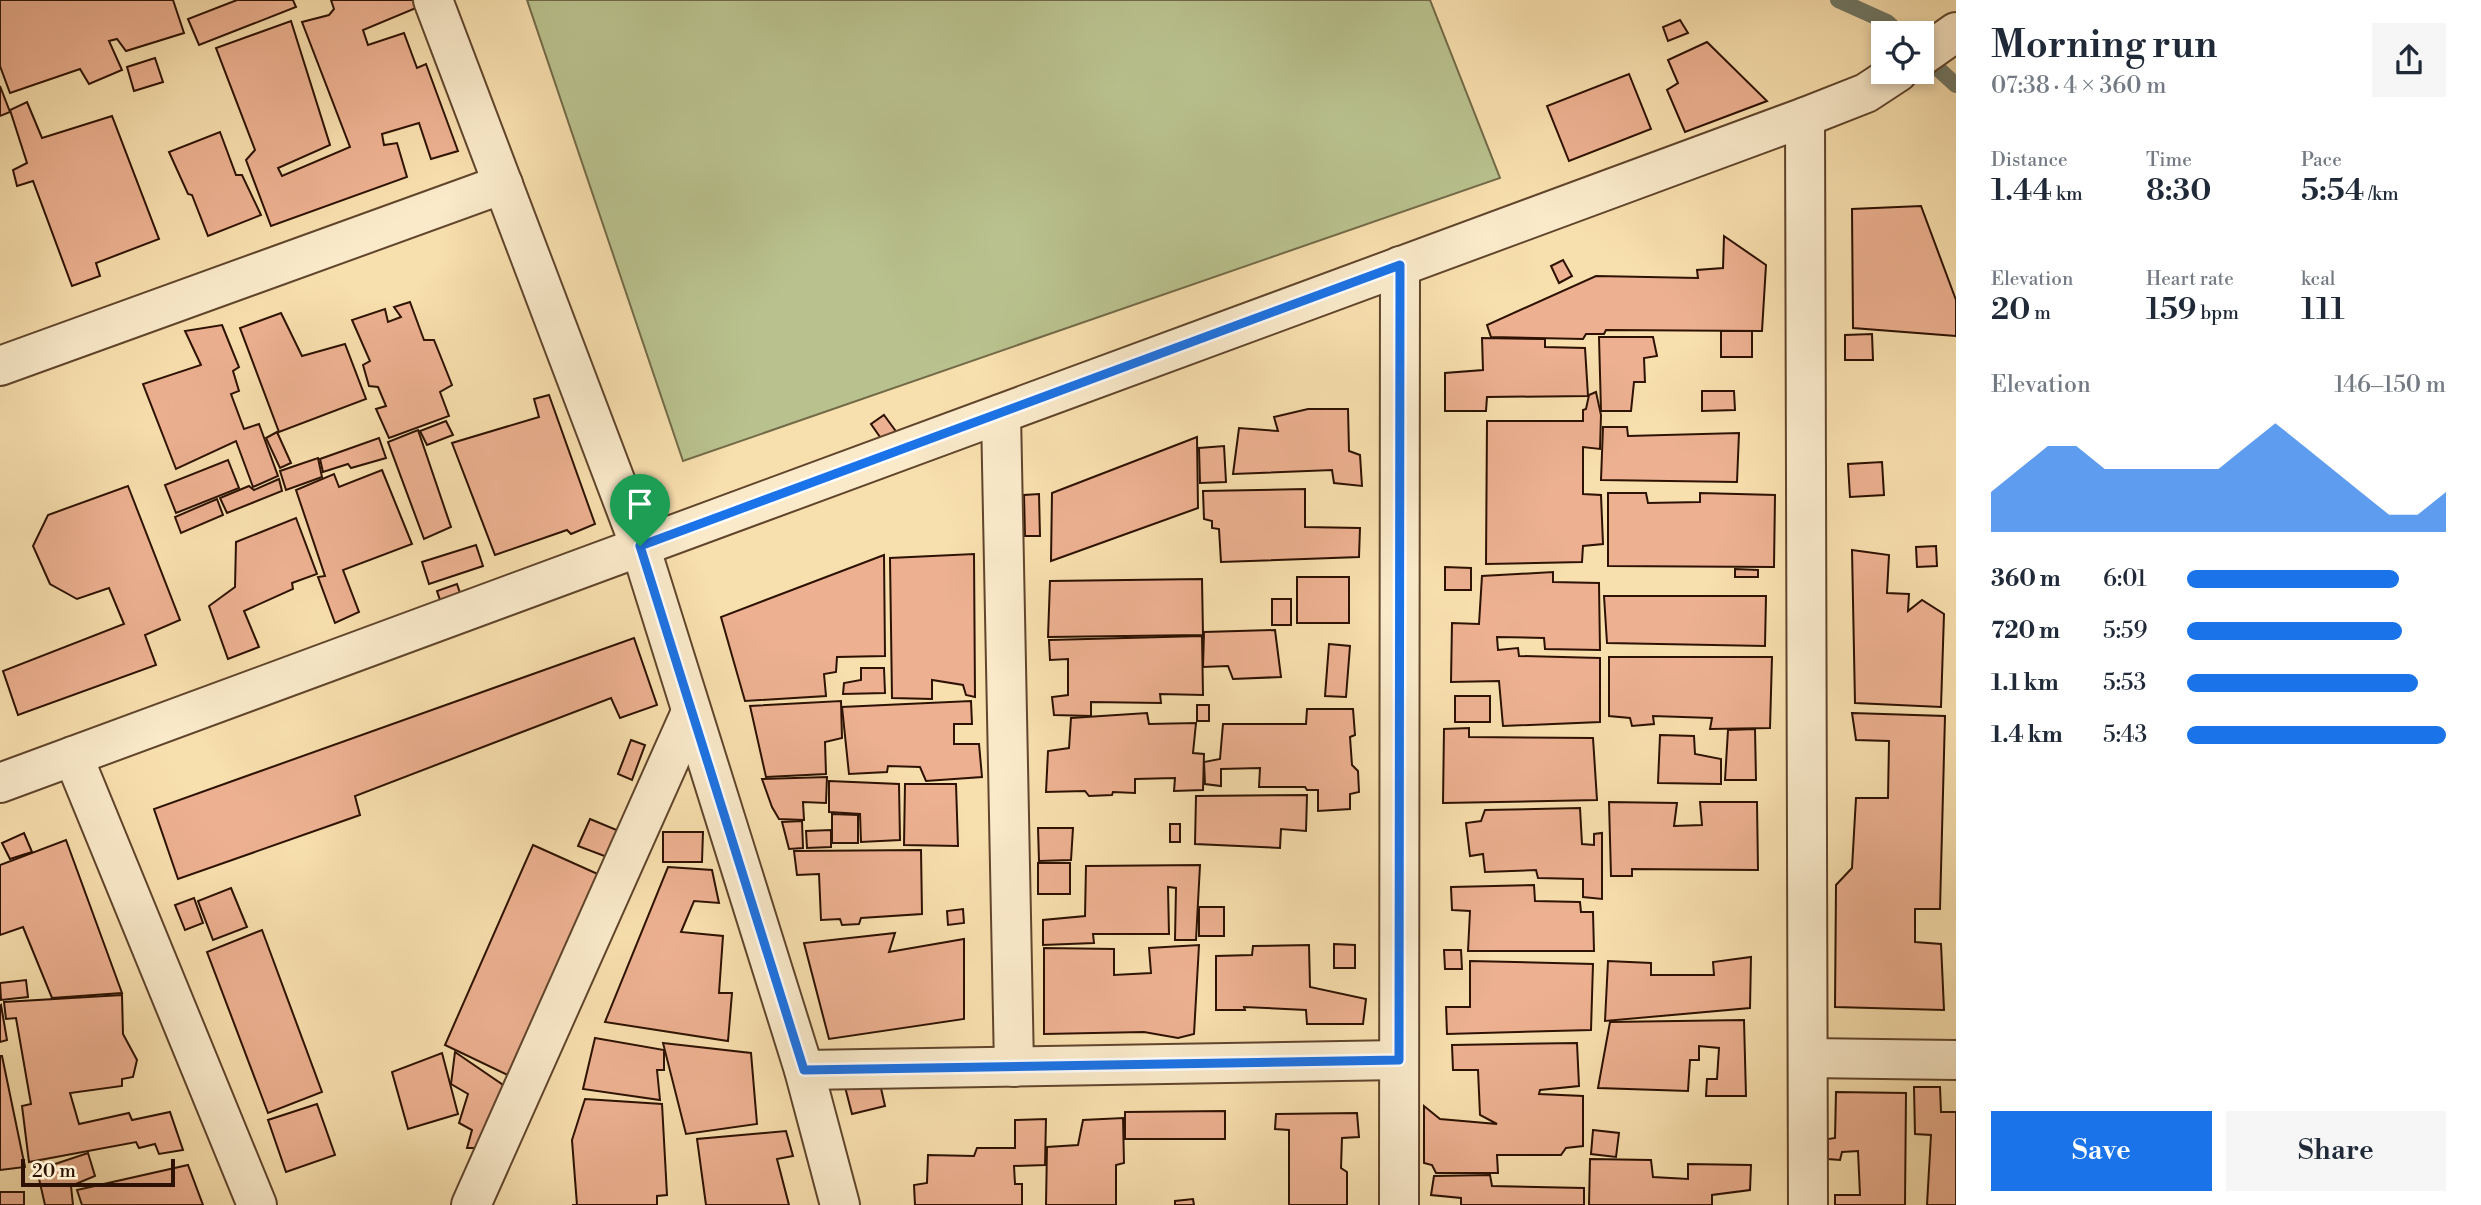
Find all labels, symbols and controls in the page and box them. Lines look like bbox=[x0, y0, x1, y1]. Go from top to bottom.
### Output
map controls bbox=[1871, 21, 1934, 84]
button: locate bbox=[1871, 21, 1934, 84]
text: Morning run bbox=[1991, 22, 2217, 69]
button: share bbox=[2372, 23, 2446, 97]
text: 07:38 · 4 × 360 m bbox=[1991, 72, 2166, 100]
text: Distance bbox=[1991, 148, 2068, 172]
text: Time bbox=[2146, 148, 2192, 172]
text: Pace bbox=[2301, 148, 2342, 172]
text: 1.44 bbox=[1991, 172, 2052, 210]
text: 8:30 bbox=[2146, 172, 2211, 210]
text: 5:54 bbox=[2301, 172, 2364, 210]
text: km bbox=[2052, 182, 2083, 206]
text: /km bbox=[2364, 182, 2399, 206]
text: Elevation bbox=[1991, 267, 2073, 291]
text: Heart rate bbox=[2146, 267, 2234, 291]
text: kcal bbox=[2301, 267, 2335, 291]
text: 20 bbox=[1991, 291, 2030, 329]
text: 159 bbox=[2146, 291, 2197, 329]
text: 111 bbox=[2301, 291, 2345, 329]
text: m bbox=[2030, 301, 2051, 325]
text: bpm bbox=[2197, 301, 2239, 325]
text: Elevation bbox=[1991, 371, 2091, 399]
text: 146–150 m bbox=[2334, 371, 2446, 399]
pin bbox=[610, 474, 670, 546]
icon: arrive bbox=[621, 485, 659, 523]
text: 360 m bbox=[1991, 565, 2061, 593]
text: 6:01 bbox=[2103, 565, 2147, 593]
text: 720 m bbox=[1991, 617, 2060, 645]
text: 5:59 bbox=[2103, 617, 2147, 645]
text: 1.1 km bbox=[1991, 669, 2059, 697]
text: 5:53 bbox=[2103, 669, 2146, 697]
text: 1.4 km bbox=[1991, 721, 2063, 749]
text: 5:43 bbox=[2103, 721, 2147, 749]
button: Save bbox=[1991, 1111, 2212, 1191]
button: Share bbox=[2226, 1111, 2446, 1191]
scale bar bbox=[21, 1156, 175, 1188]
text: 20 m bbox=[32, 1159, 76, 1183]

